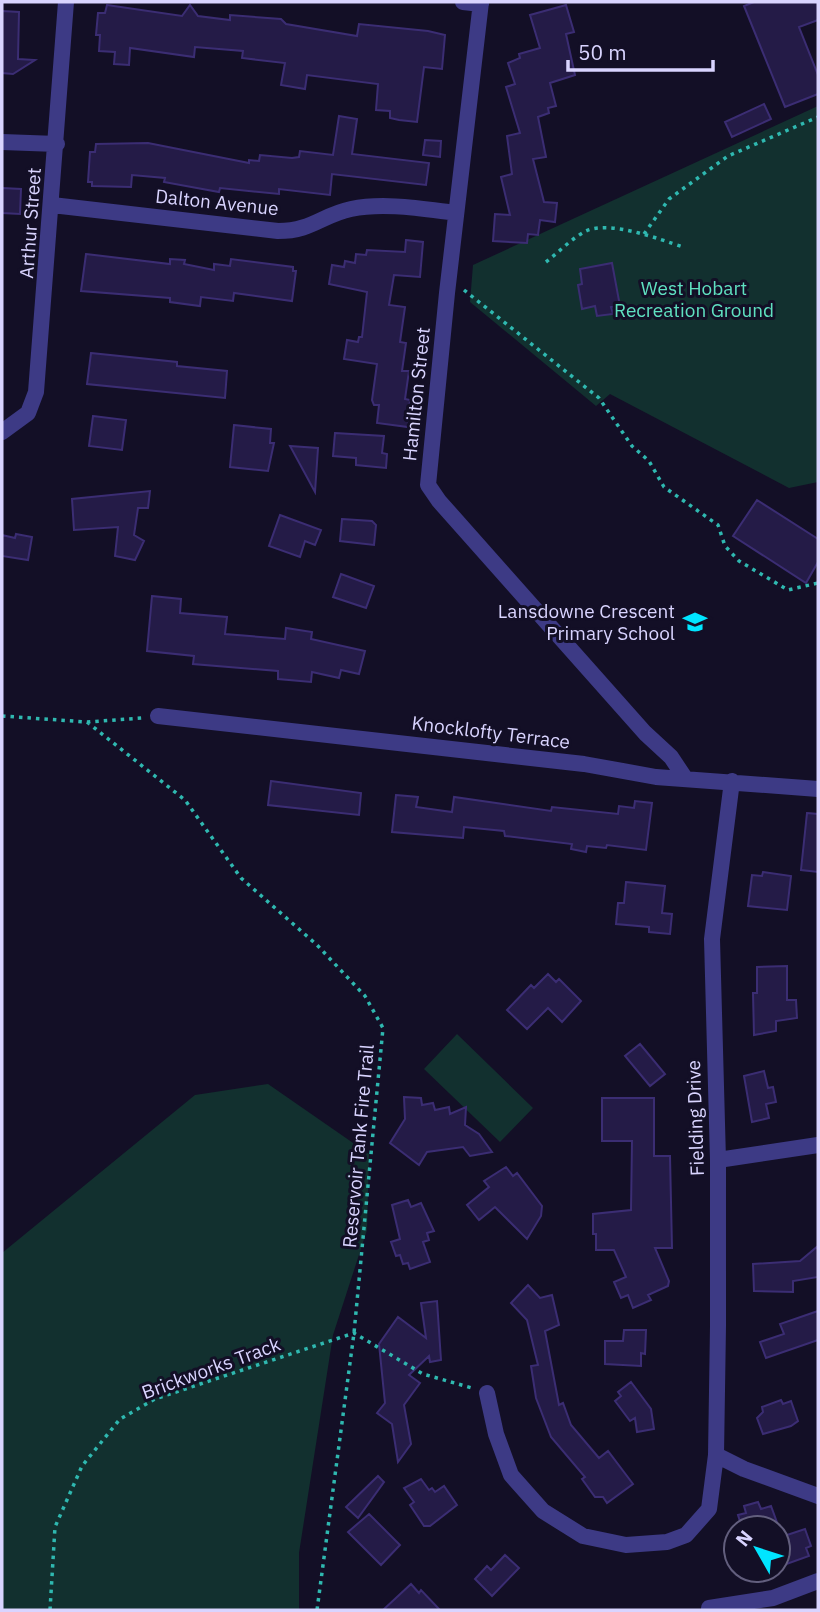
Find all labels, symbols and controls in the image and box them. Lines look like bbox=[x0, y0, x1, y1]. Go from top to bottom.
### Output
scale bar bbox=[568, 28, 713, 72]
text: 50 m bbox=[578, 38, 627, 66]
street label: Arthur Street bbox=[14, 167, 46, 279]
street label: Dalton Avenue bbox=[154, 184, 280, 220]
park label: West Hobart Recreation Ground bbox=[614, 276, 774, 322]
street label: Hamilton Street bbox=[397, 326, 435, 462]
place label: Lansdowne Crescent Primary School bbox=[498, 599, 675, 645]
school or university icon: Lansdowne Crescent Primary School bbox=[681, 608, 709, 636]
street label: Knocklofty Terrace bbox=[410, 710, 572, 754]
street label: Reservoir Tank Fire Trail bbox=[337, 1043, 379, 1249]
street label: Fielding Drive bbox=[681, 1060, 709, 1176]
street label: Brickworks Track bbox=[138, 1332, 284, 1404]
north arrow bbox=[722, 1514, 792, 1584]
text: N bbox=[730, 1525, 757, 1551]

